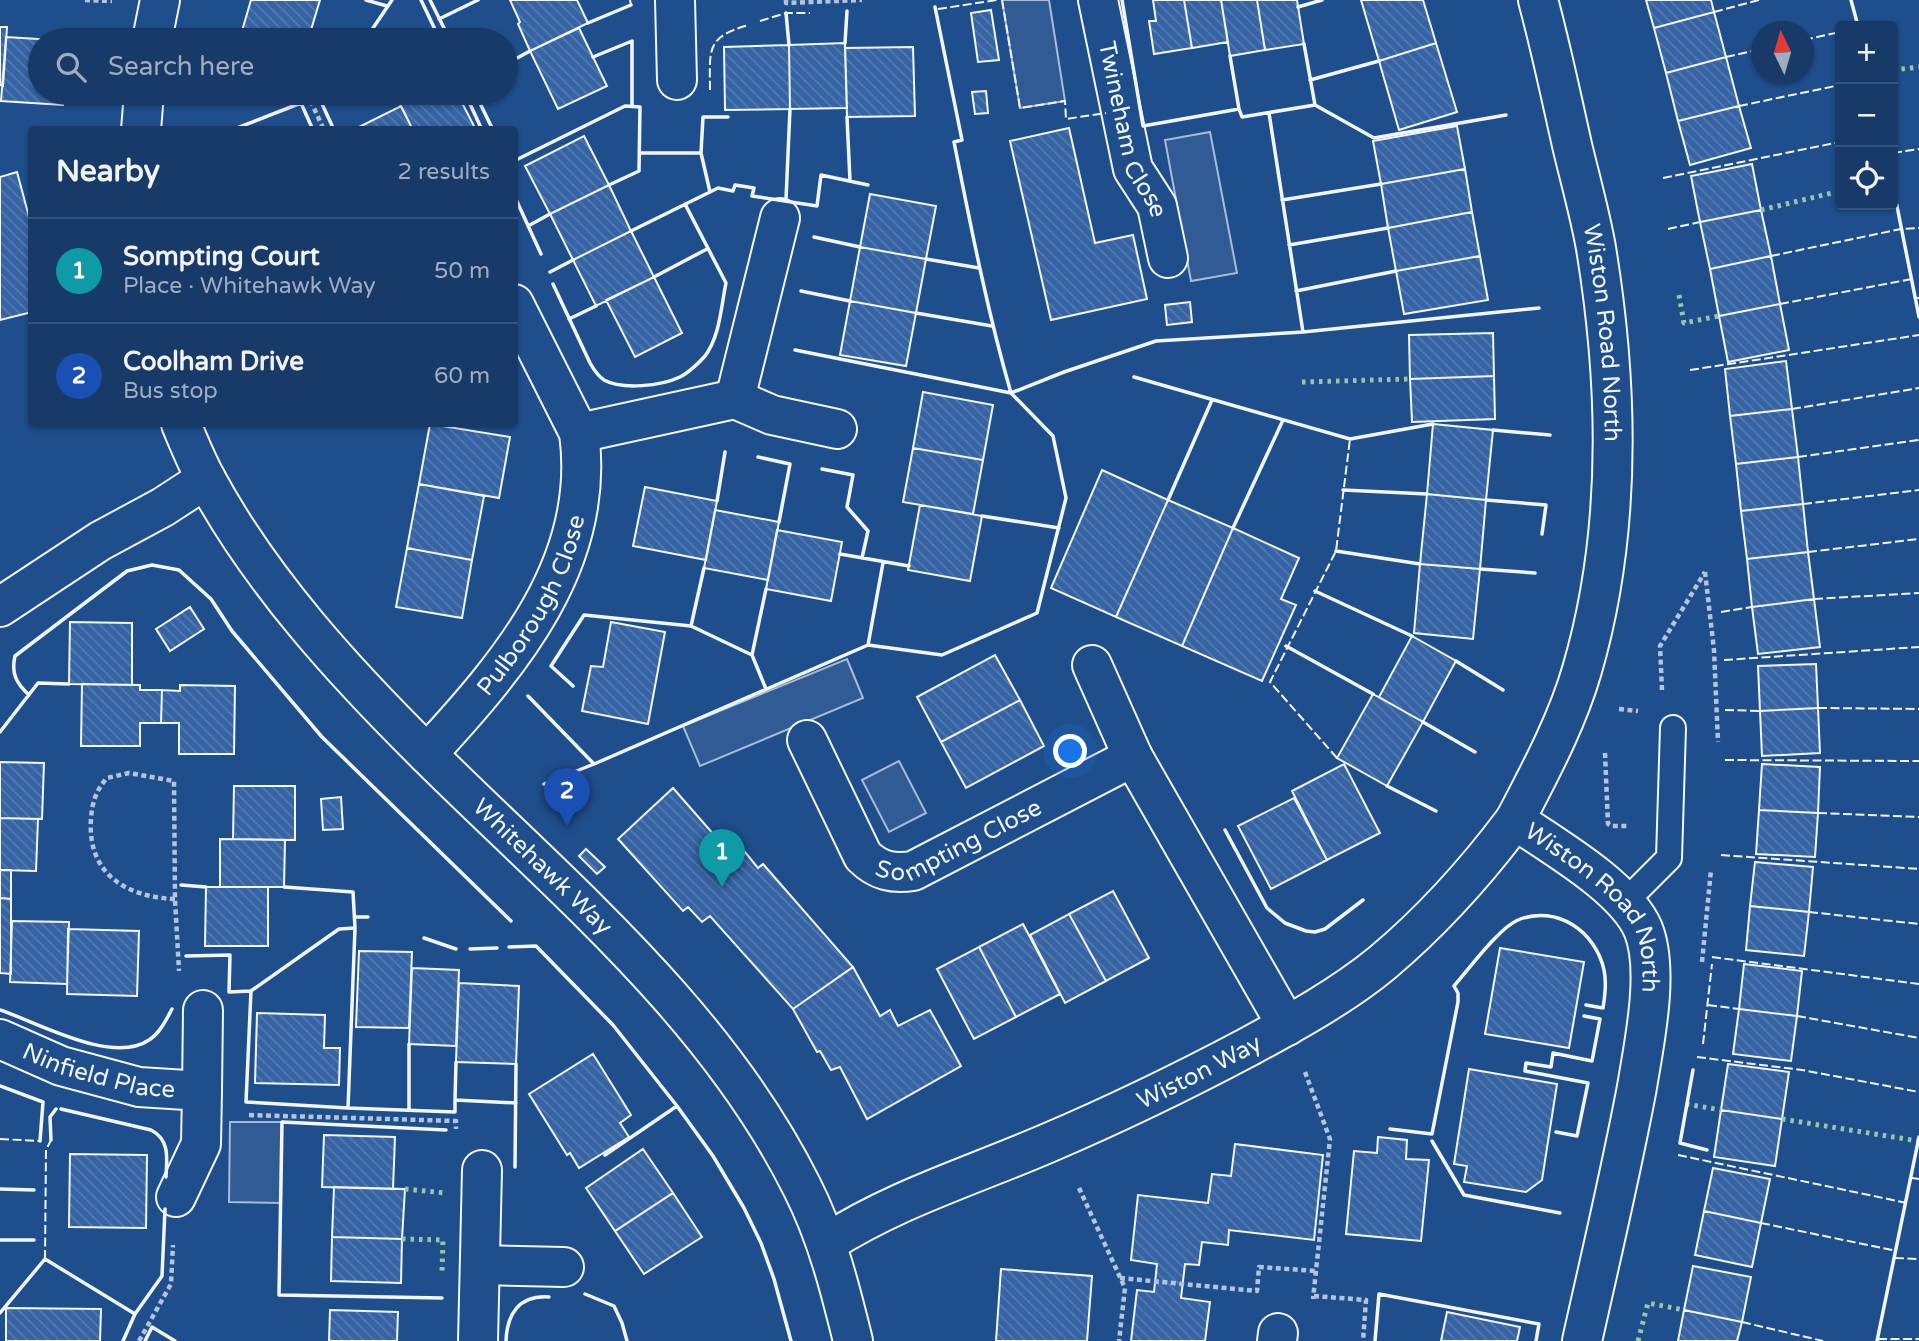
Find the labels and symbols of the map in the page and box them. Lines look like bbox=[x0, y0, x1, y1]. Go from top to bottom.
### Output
north arrow bbox=[1751, 21, 1814, 84]
street label: Twineham Close bbox=[1092, 39, 1173, 220]
street label: Wiston Road North bbox=[1577, 222, 1627, 442]
street label: Pulborough Close bbox=[471, 512, 591, 702]
your location bbox=[1053, 734, 1087, 768]
pin: 2 bbox=[544, 768, 590, 826]
street label: Whitehawk Way bbox=[467, 793, 618, 941]
street label: Sompting Close bbox=[871, 793, 1047, 888]
street label: Wiston Road North bbox=[1519, 817, 1665, 993]
pin: 1 bbox=[699, 829, 745, 887]
street label: Wiston Way bbox=[1132, 1029, 1267, 1116]
street label: Ninfield Place bbox=[18, 1037, 176, 1104]

